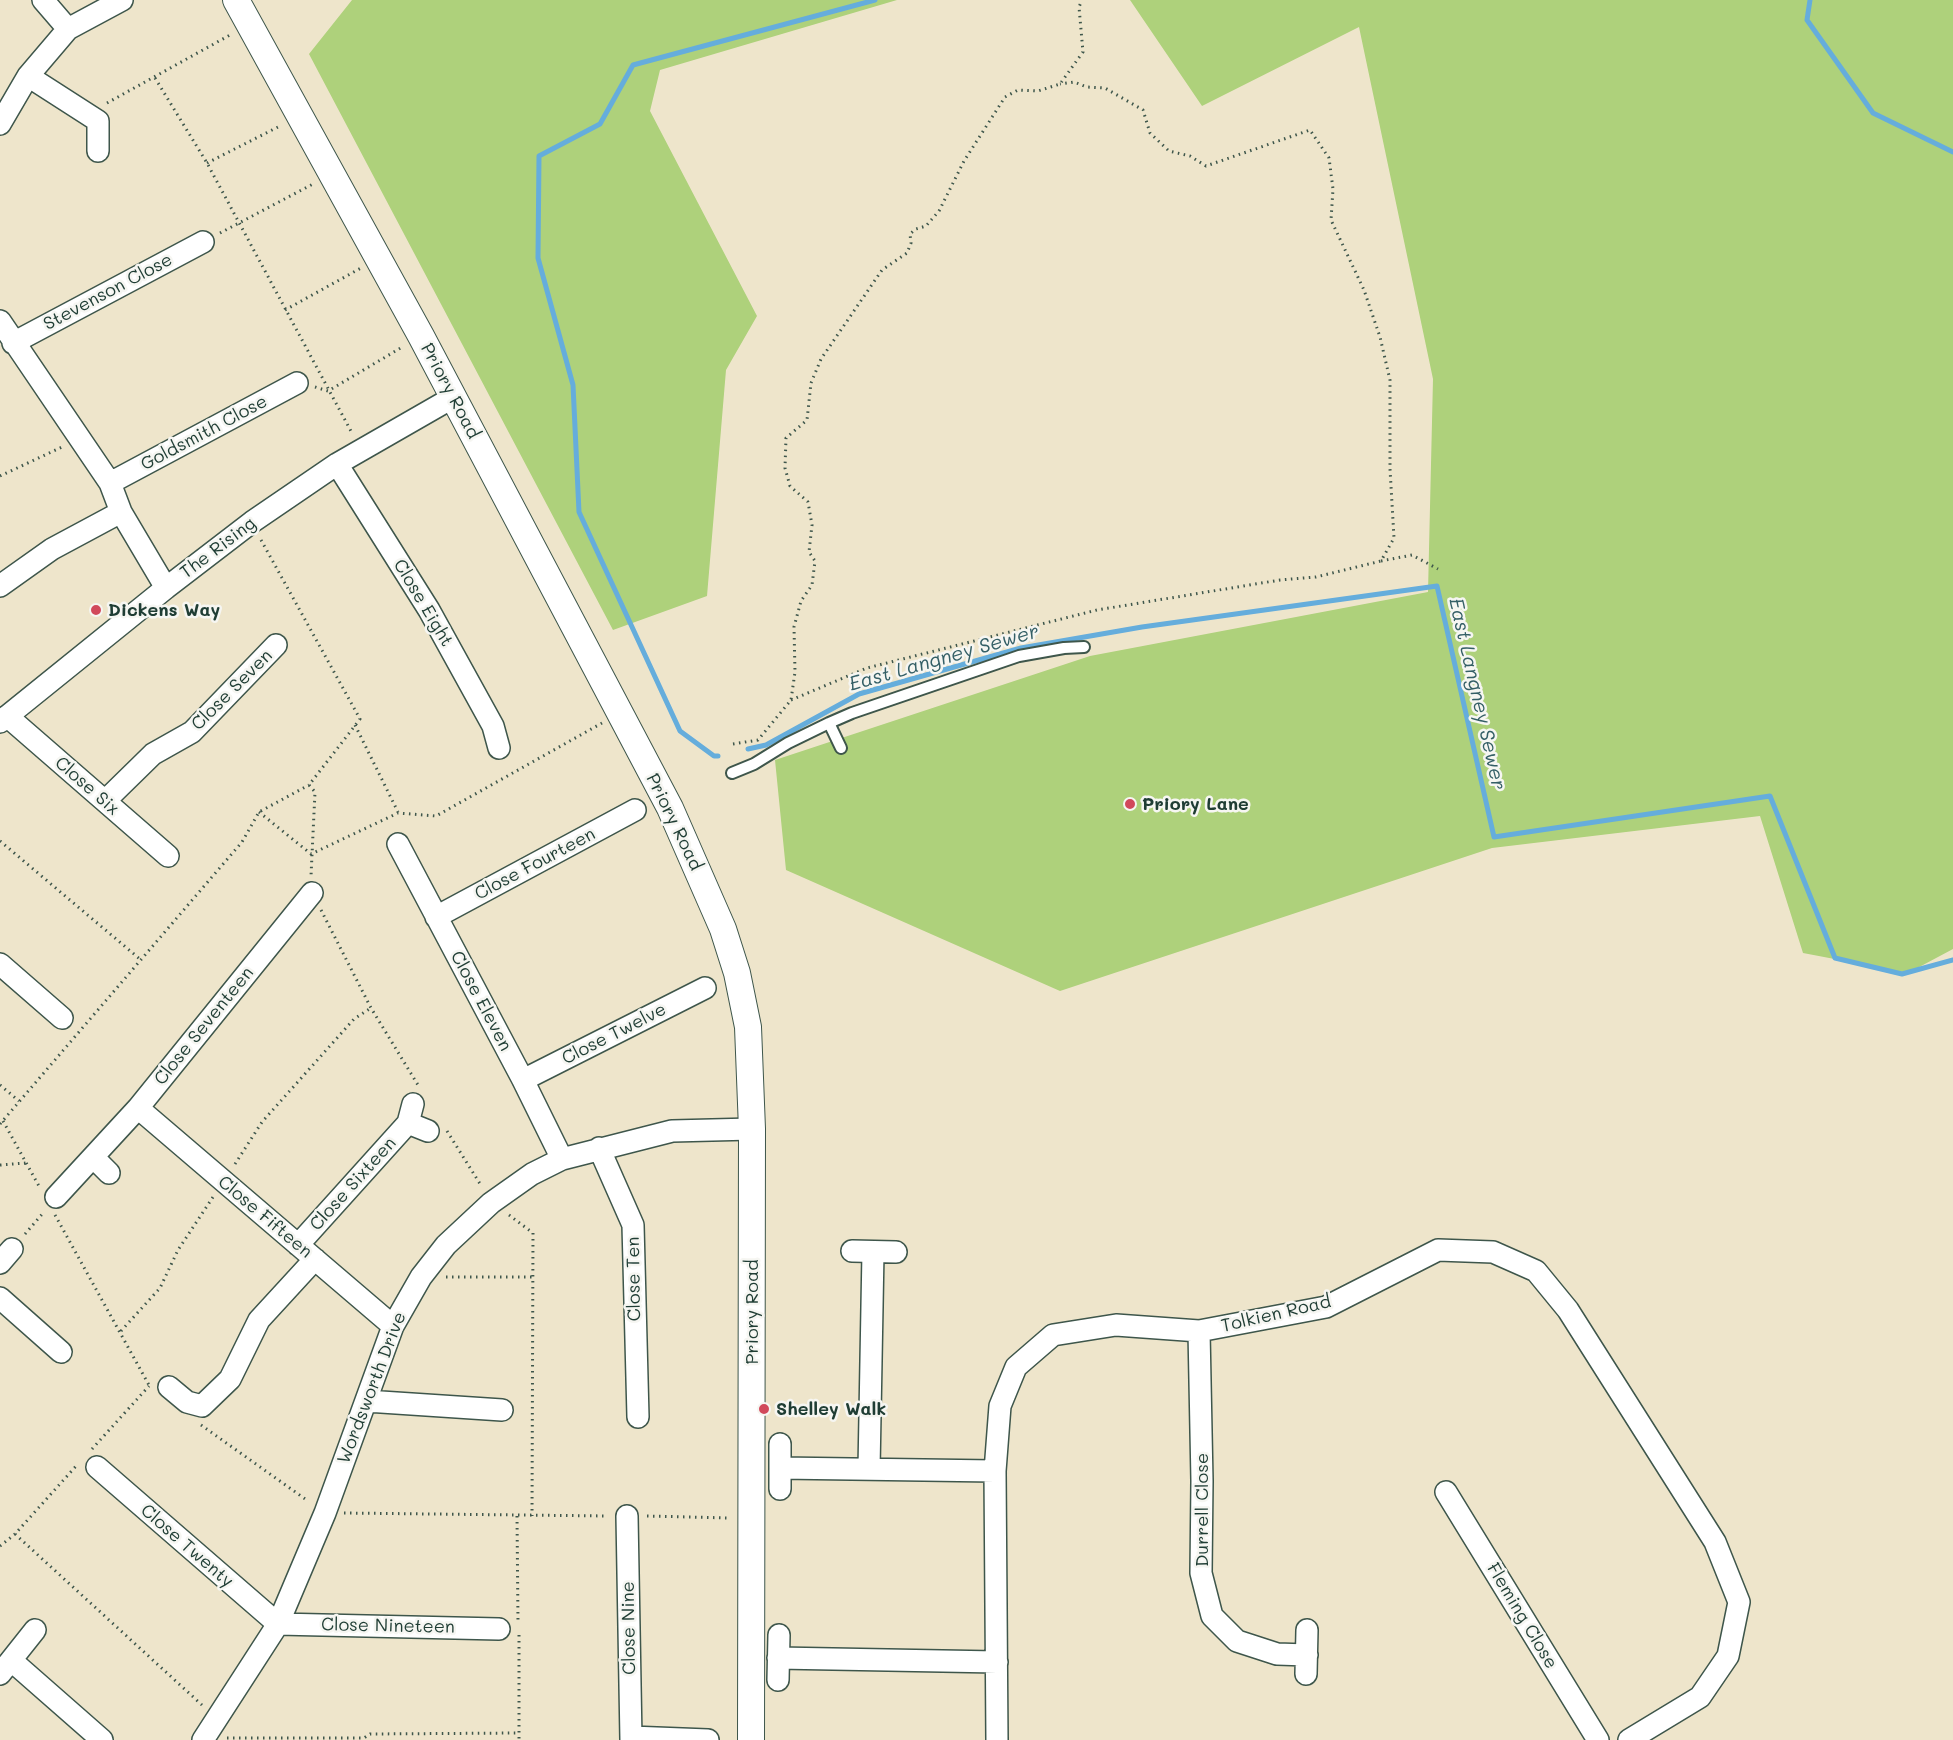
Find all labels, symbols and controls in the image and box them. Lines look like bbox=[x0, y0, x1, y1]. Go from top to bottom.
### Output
street label: Stevenson Close bbox=[40, 249, 176, 335]
street label: Priory Road bbox=[416, 339, 484, 443]
street label: Goldsmith Close bbox=[137, 391, 271, 475]
street label: The Rising bbox=[176, 513, 260, 583]
street label: Close Eight bbox=[388, 555, 458, 651]
water label: East Langney Sewer bbox=[1443, 596, 1511, 792]
place label: Dickens Way bbox=[108, 599, 220, 621]
marker: Dickens Way bbox=[89, 603, 103, 617]
water label: East Langney Sewer bbox=[846, 619, 1042, 697]
street label: Close Seven bbox=[187, 645, 277, 735]
street label: Close Six bbox=[50, 752, 124, 820]
street label: Priory Road bbox=[641, 770, 707, 874]
place label: Priory Lane bbox=[1142, 793, 1249, 815]
marker: Priory Lane bbox=[1123, 797, 1137, 811]
street label: Close Fourteen bbox=[471, 823, 599, 905]
street label: Close Eleven bbox=[446, 947, 516, 1055]
street label: Close Seventeen bbox=[150, 963, 258, 1089]
street label: Close Twelve bbox=[558, 998, 670, 1070]
street label: Close Sixteen bbox=[305, 1133, 401, 1235]
street label: Close Fifteen bbox=[213, 1171, 317, 1263]
street label: Close Ten bbox=[622, 1236, 646, 1322]
street label: Priory Road bbox=[741, 1259, 763, 1365]
street label: Tolkien Road bbox=[1219, 1291, 1333, 1337]
street label: Wordsworth Drive bbox=[333, 1309, 411, 1467]
place label: Shelley Walk bbox=[776, 1398, 886, 1420]
marker: Shelley Walk bbox=[757, 1402, 771, 1416]
street label: Durrell Close bbox=[1191, 1453, 1213, 1567]
street label: Close Twenty bbox=[136, 1500, 238, 1592]
street label: Fleming Close bbox=[1482, 1559, 1562, 1673]
street label: Close Nine bbox=[617, 1581, 641, 1675]
street label: Close Nineteen bbox=[321, 1614, 455, 1638]

